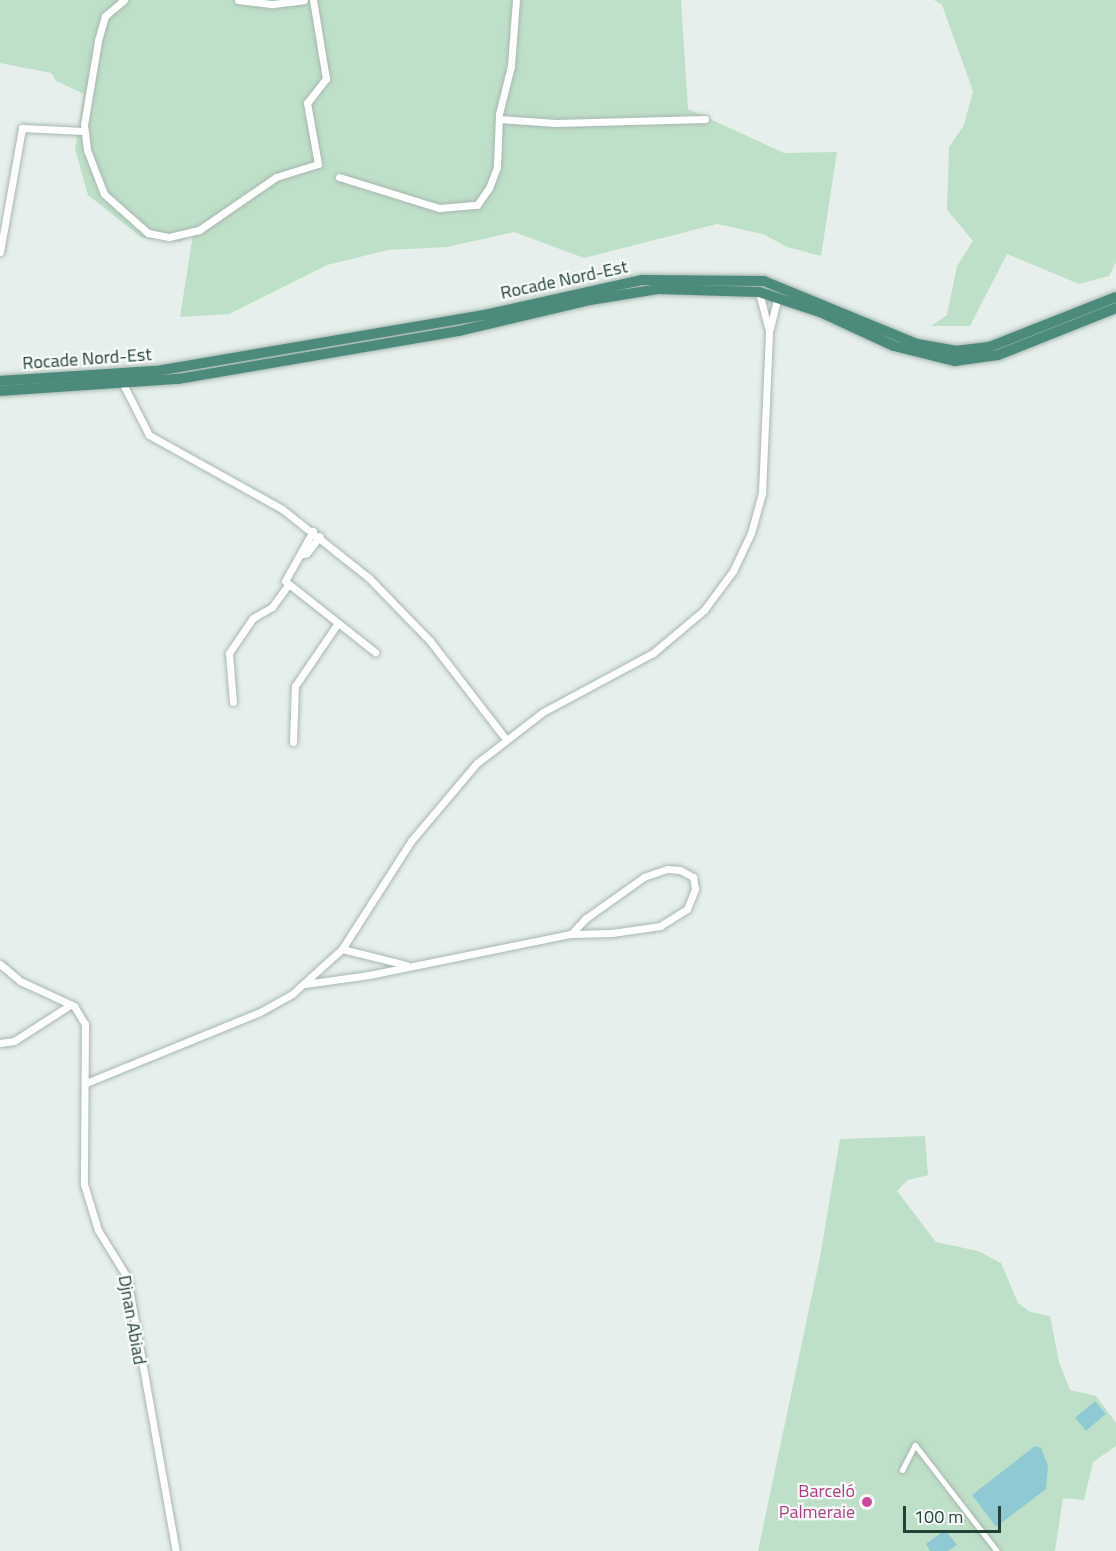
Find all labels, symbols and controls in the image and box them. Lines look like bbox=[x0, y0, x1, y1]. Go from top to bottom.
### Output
street label: Rocade Nord-Est bbox=[498, 256, 630, 304]
street label: Rocade Nord-Est bbox=[22, 344, 152, 374]
street label: Djnan Abiad bbox=[114, 1274, 150, 1366]
place label: Barceló Palmeraie bbox=[779, 1481, 855, 1524]
scale bar bbox=[906, 1494, 1004, 1532]
marker: Barceló Palmeraie bbox=[860, 1495, 874, 1509]
text: 100 m bbox=[914, 1503, 963, 1530]

